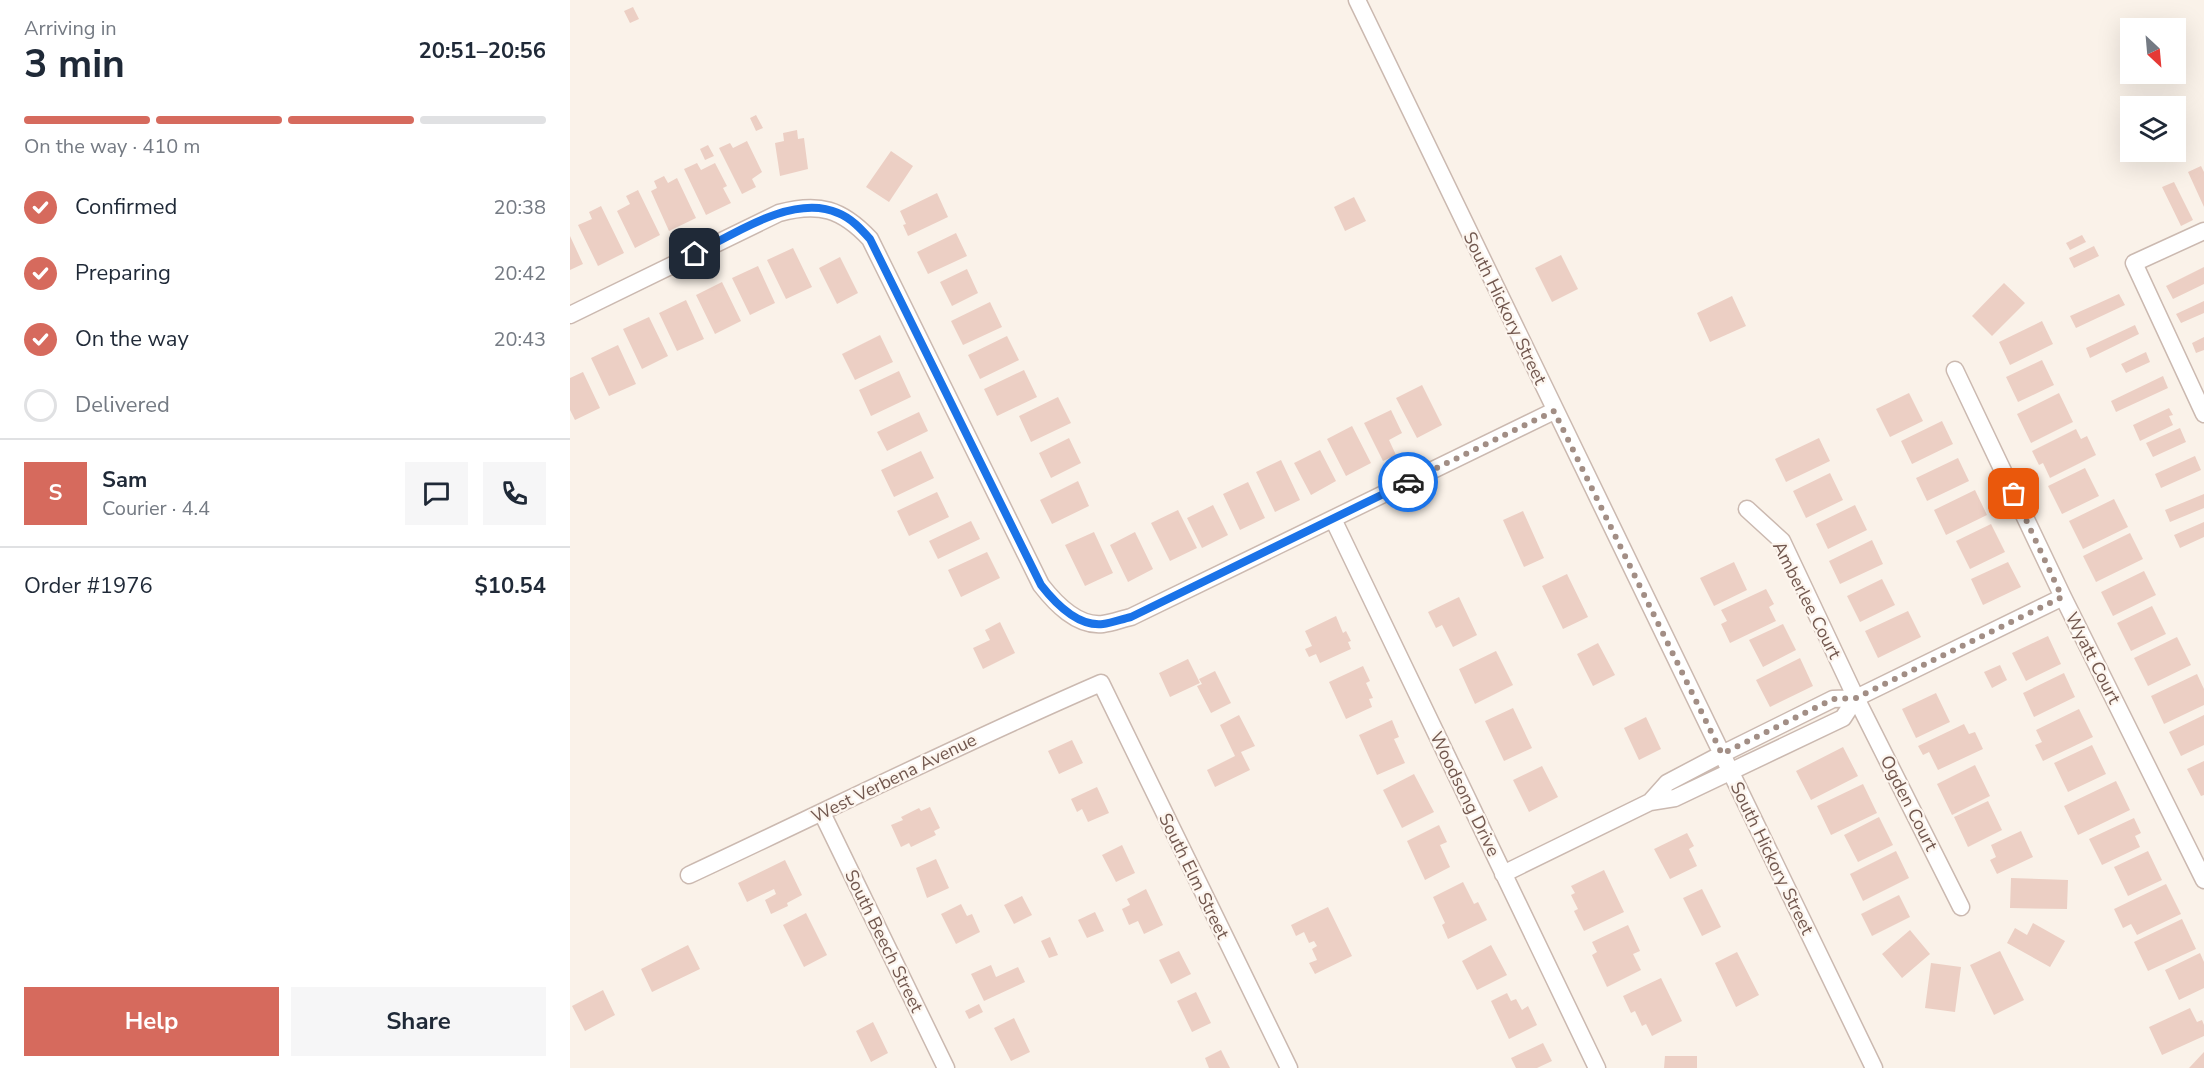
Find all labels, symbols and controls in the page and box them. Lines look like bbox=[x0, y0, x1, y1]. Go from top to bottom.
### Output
text: Arriving in bbox=[24, 15, 117, 42]
north arrow bbox=[2120, 18, 2186, 84]
map controls bbox=[2120, 18, 2186, 162]
text: 20:51–20:56 bbox=[418, 36, 546, 66]
text: 3 min bbox=[24, 38, 125, 91]
button: layers bbox=[2120, 96, 2186, 162]
text: On the way · 410 m bbox=[24, 133, 200, 160]
icon: check bbox=[24, 191, 57, 224]
text: Confirmed bbox=[75, 192, 177, 222]
text: 20:38 bbox=[493, 194, 546, 221]
pin bbox=[669, 228, 720, 279]
street label: South Hickory Street bbox=[1458, 228, 1553, 389]
icon: home bbox=[678, 237, 711, 270]
icon: check bbox=[24, 257, 57, 290]
text: Preparing bbox=[75, 258, 171, 288]
text: 20:42 bbox=[493, 260, 546, 287]
icon: check bbox=[24, 323, 57, 356]
text: On the way bbox=[75, 324, 189, 354]
text: 20:43 bbox=[493, 326, 546, 353]
text: Delivered bbox=[75, 390, 170, 420]
courier bbox=[1378, 452, 1438, 512]
button: chat bbox=[405, 462, 468, 525]
button: phone bbox=[483, 462, 546, 525]
text: Sam bbox=[102, 465, 147, 495]
icon: car bbox=[1392, 466, 1425, 499]
pin bbox=[1988, 468, 2039, 519]
icon: bag bbox=[1997, 477, 2030, 510]
text: S bbox=[49, 478, 62, 508]
text: Courier · 4.4 bbox=[102, 495, 210, 522]
street label: Amberlee Court bbox=[1767, 537, 1847, 663]
text: Order #1976 bbox=[24, 571, 153, 601]
text: $10.54 bbox=[475, 571, 546, 601]
street label: Wyatt Court bbox=[2060, 608, 2127, 708]
street label: West Verbena Avenue bbox=[807, 728, 981, 828]
street label: Woodsong Drive bbox=[1424, 728, 1506, 860]
street label: Ogden Court bbox=[1875, 751, 1944, 855]
street label: South Hickory Street bbox=[1725, 778, 1820, 939]
street label: South Elm Street bbox=[1153, 809, 1235, 944]
street label: South Beech Street bbox=[839, 866, 929, 1017]
button: Help bbox=[24, 987, 279, 1056]
button: Share bbox=[291, 987, 546, 1056]

